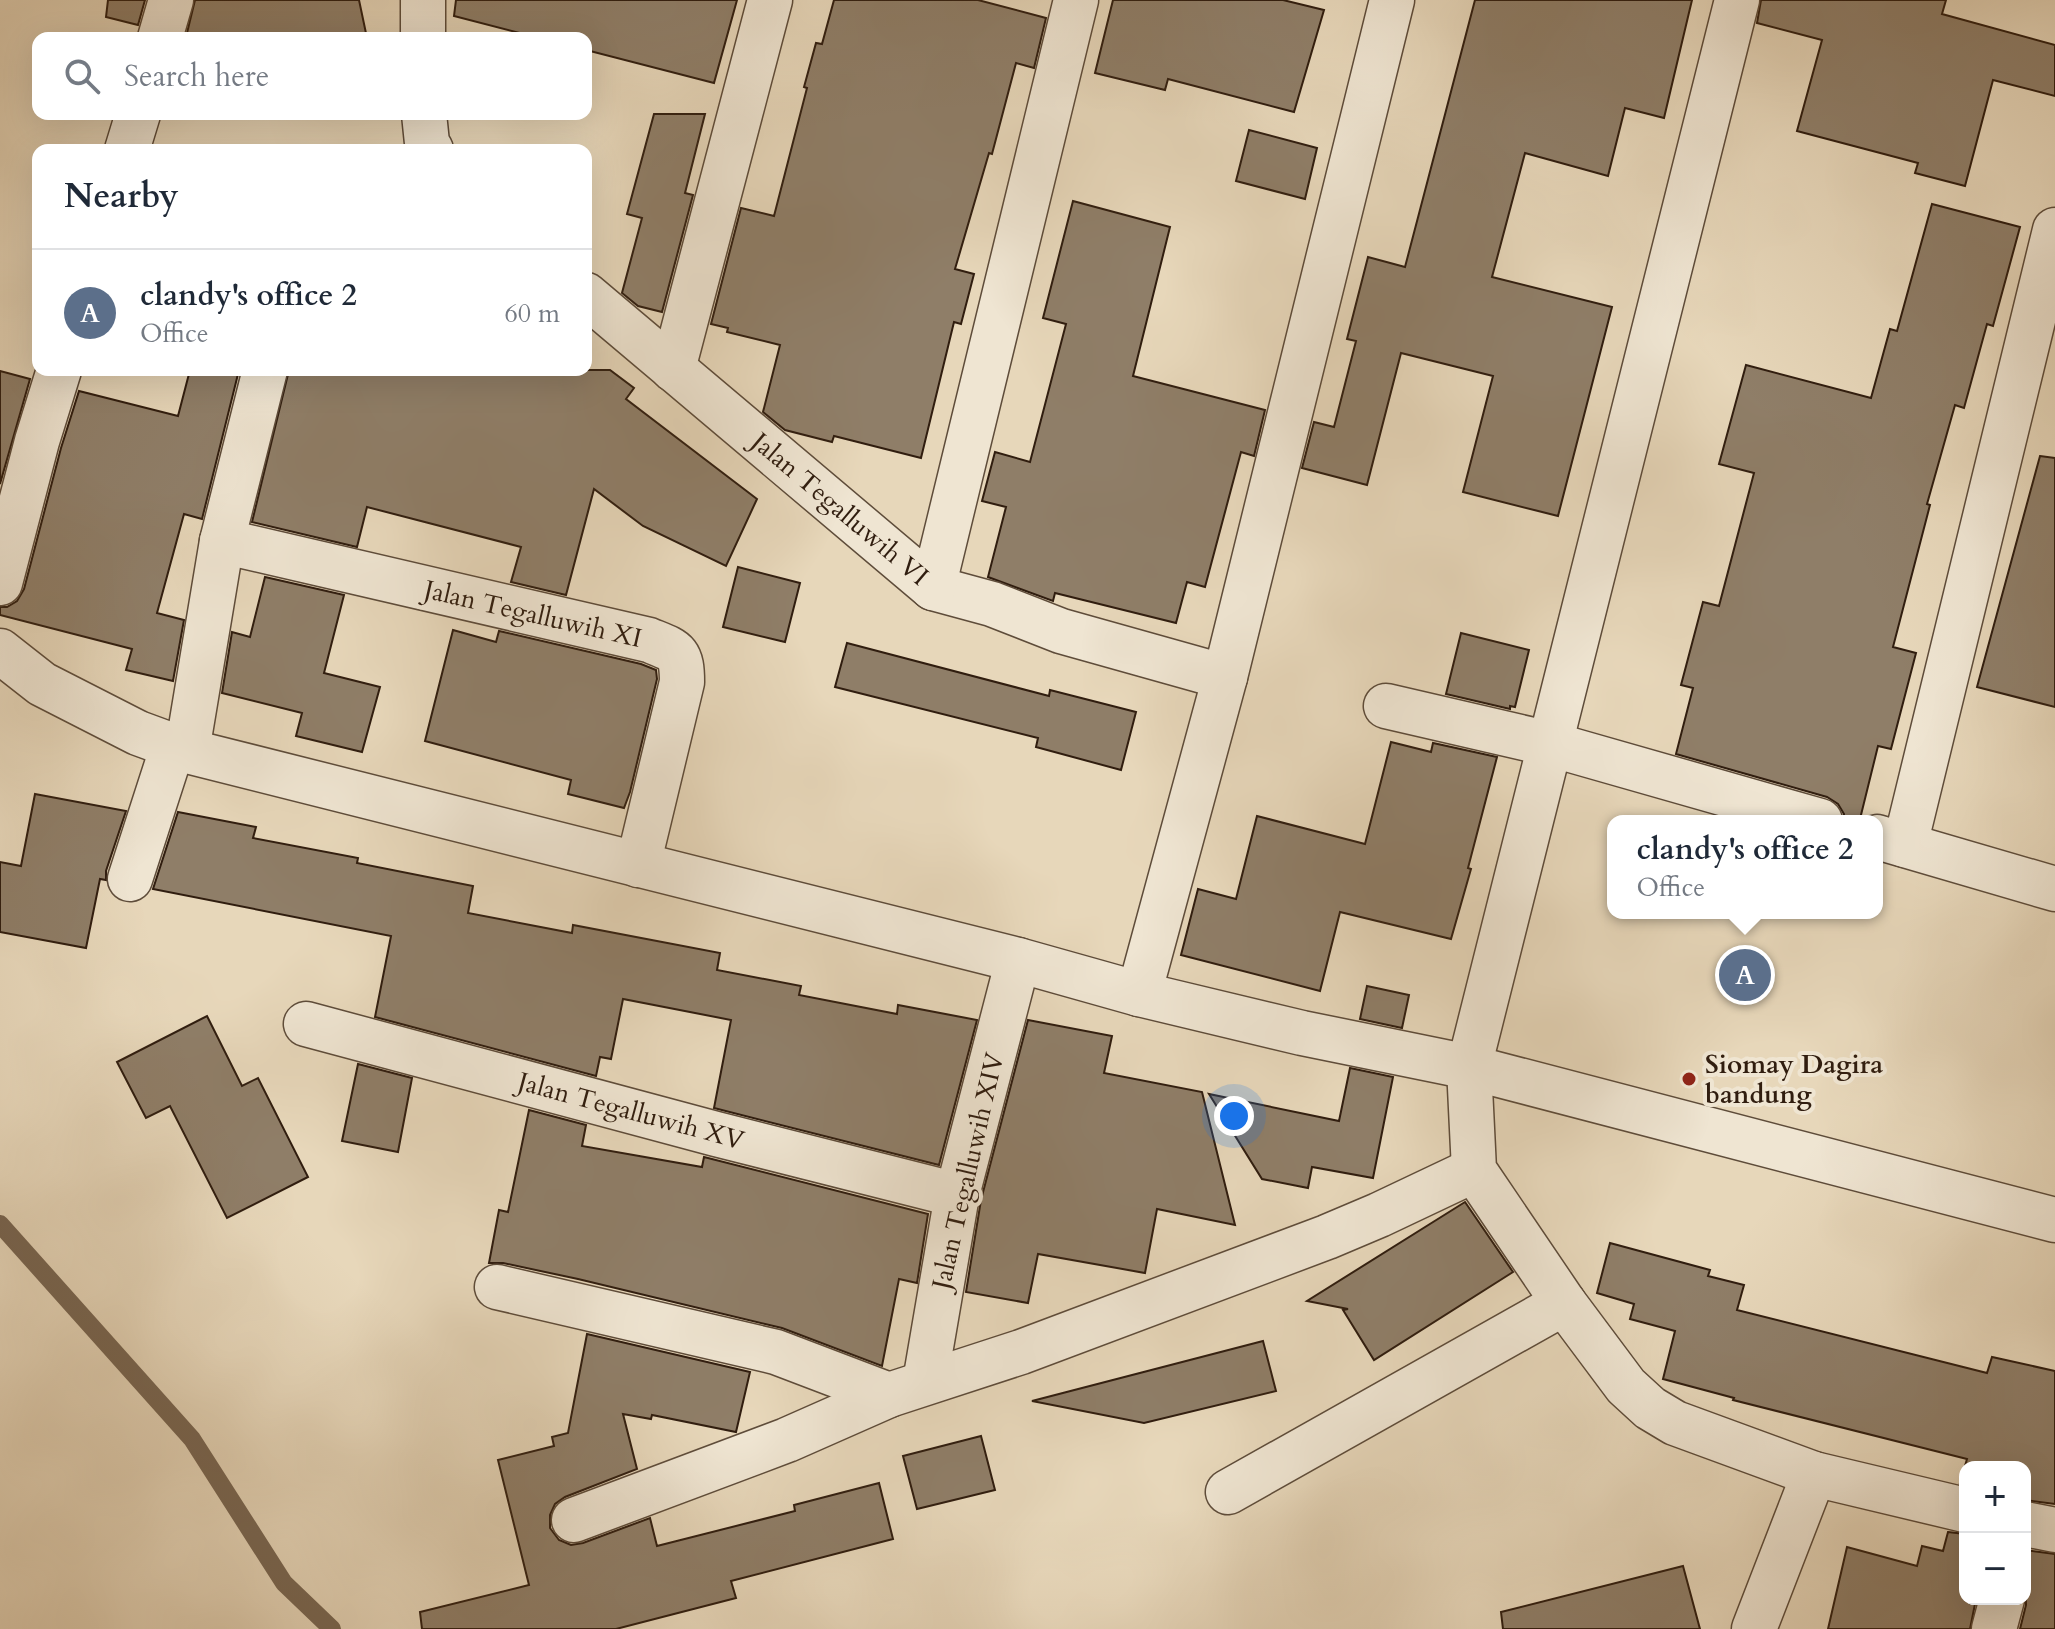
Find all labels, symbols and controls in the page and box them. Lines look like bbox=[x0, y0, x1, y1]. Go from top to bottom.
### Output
search box bbox=[32, 32, 592, 120]
icon: search bbox=[60, 54, 104, 98]
text: Search here bbox=[124, 56, 269, 97]
text: Nearby bbox=[64, 173, 179, 219]
text: clandy's office 2 bbox=[140, 275, 357, 316]
text: A bbox=[80, 296, 100, 331]
text: 60 m bbox=[504, 296, 560, 331]
text: Office bbox=[140, 316, 209, 351]
street label: Jalan Tegalluwih VI bbox=[741, 422, 936, 594]
street label: Jalan Tegalluwih XI bbox=[417, 571, 645, 656]
popup bbox=[1607, 815, 1883, 919]
text: clandy's office 2 bbox=[1637, 829, 1853, 870]
text: Office bbox=[1637, 870, 1705, 905]
pin: A bbox=[1719, 945, 1771, 1005]
place label: Siomay Dagira bandung bbox=[1705, 1047, 1883, 1112]
street label: Jalan Tegalluwih XIV bbox=[923, 1048, 1012, 1297]
street label: Jalan Tegalluwih XV bbox=[510, 1063, 749, 1158]
marker: Siomay Dagira bandung bbox=[1680, 1070, 1698, 1088]
your location bbox=[1214, 1096, 1254, 1136]
map controls bbox=[1959, 1461, 2031, 1605]
button: + bbox=[1959, 1461, 2031, 1533]
button: − bbox=[1959, 1533, 2031, 1605]

